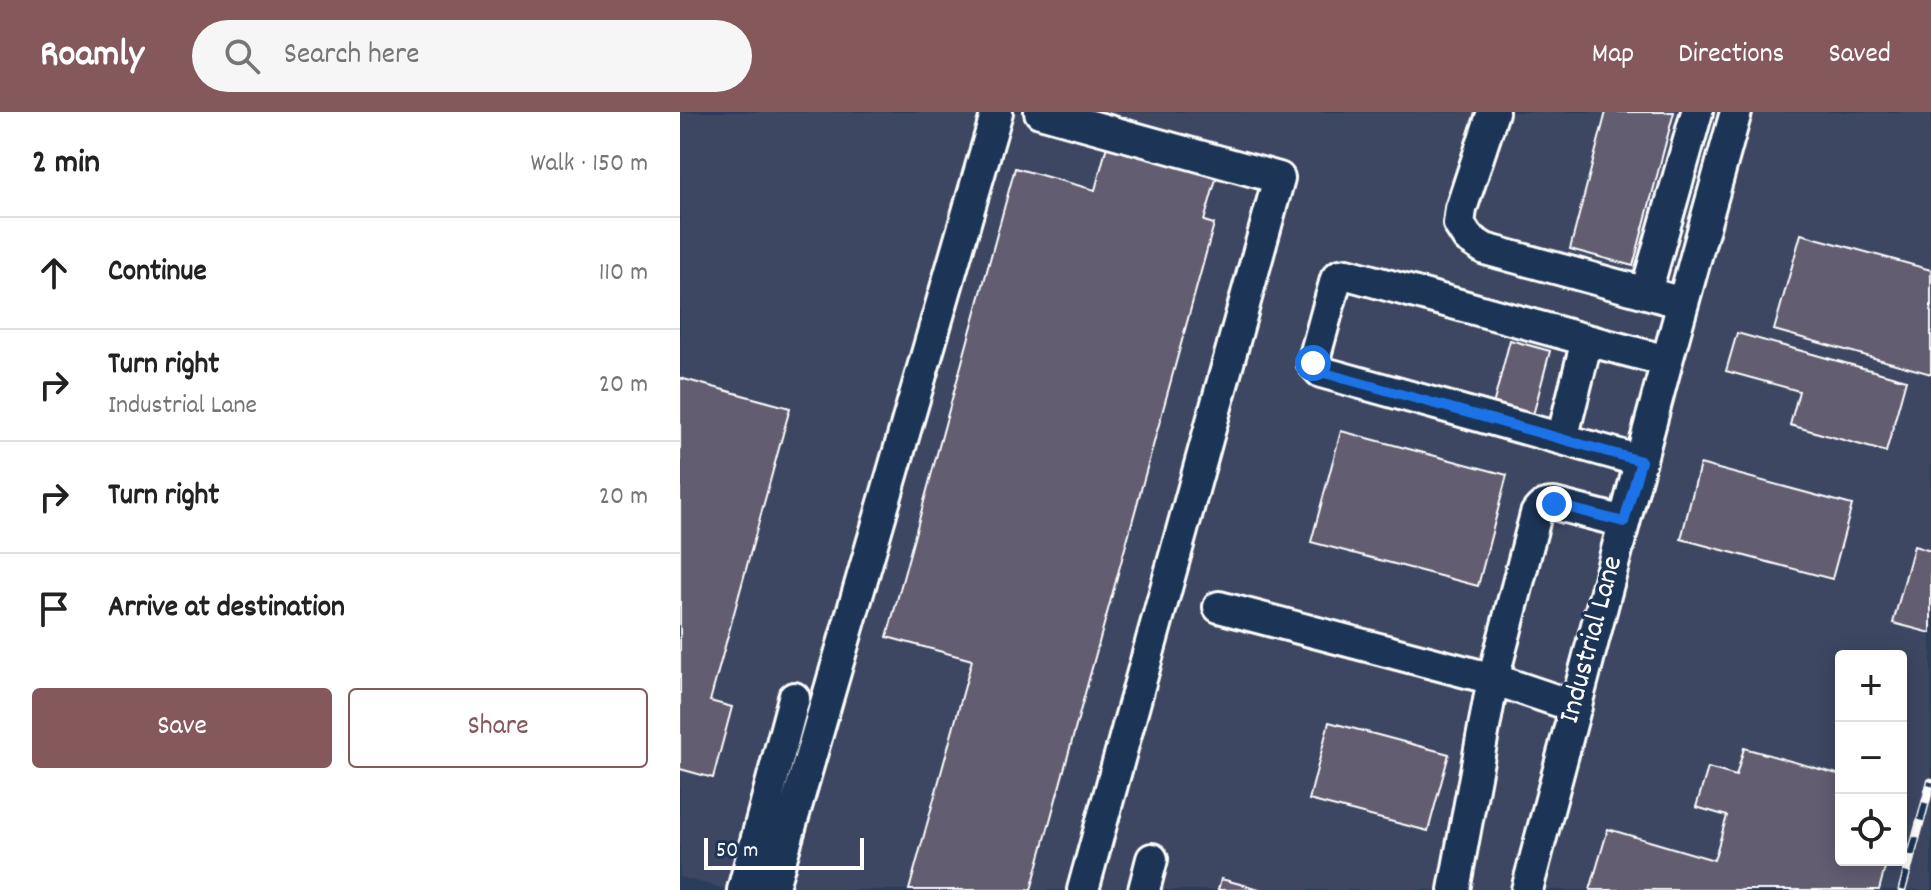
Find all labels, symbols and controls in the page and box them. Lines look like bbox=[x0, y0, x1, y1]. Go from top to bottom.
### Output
search box bbox=[192, 20, 752, 92]
text: Roamly bbox=[40, 29, 144, 84]
icon: search bbox=[220, 34, 264, 78]
text: Search here bbox=[284, 35, 419, 78]
text: Map bbox=[1592, 36, 1634, 76]
text: Directions bbox=[1678, 36, 1784, 76]
text: Saved bbox=[1828, 36, 1891, 76]
text: 2 min bbox=[32, 140, 100, 189]
text: Walk · 150 m bbox=[530, 146, 648, 183]
icon: ahead bbox=[32, 251, 76, 295]
text: Continue bbox=[108, 252, 207, 295]
text: 110 m bbox=[599, 255, 648, 292]
text: Turn right bbox=[108, 345, 219, 388]
route start bbox=[1295, 345, 1331, 381]
icon: right bbox=[32, 363, 76, 407]
text: 20 m bbox=[599, 367, 648, 404]
text: Industrial Lane bbox=[108, 388, 257, 425]
icon: right bbox=[32, 475, 76, 519]
text: Turn right bbox=[108, 476, 219, 519]
text: 20 m bbox=[599, 479, 648, 516]
route end bbox=[1536, 486, 1572, 522]
street label: Industrial Lane bbox=[1550, 551, 1636, 729]
icon: arrive bbox=[32, 587, 76, 631]
text: Arrive at destination bbox=[108, 588, 345, 631]
map controls bbox=[1835, 650, 1907, 866]
button: + bbox=[1835, 650, 1907, 722]
button: Save bbox=[32, 688, 332, 768]
button: Share bbox=[348, 688, 648, 768]
button: − bbox=[1835, 722, 1907, 794]
button: locate bbox=[1835, 794, 1907, 866]
scale bar bbox=[704, 834, 864, 870]
text: 50 m bbox=[716, 836, 758, 867]

